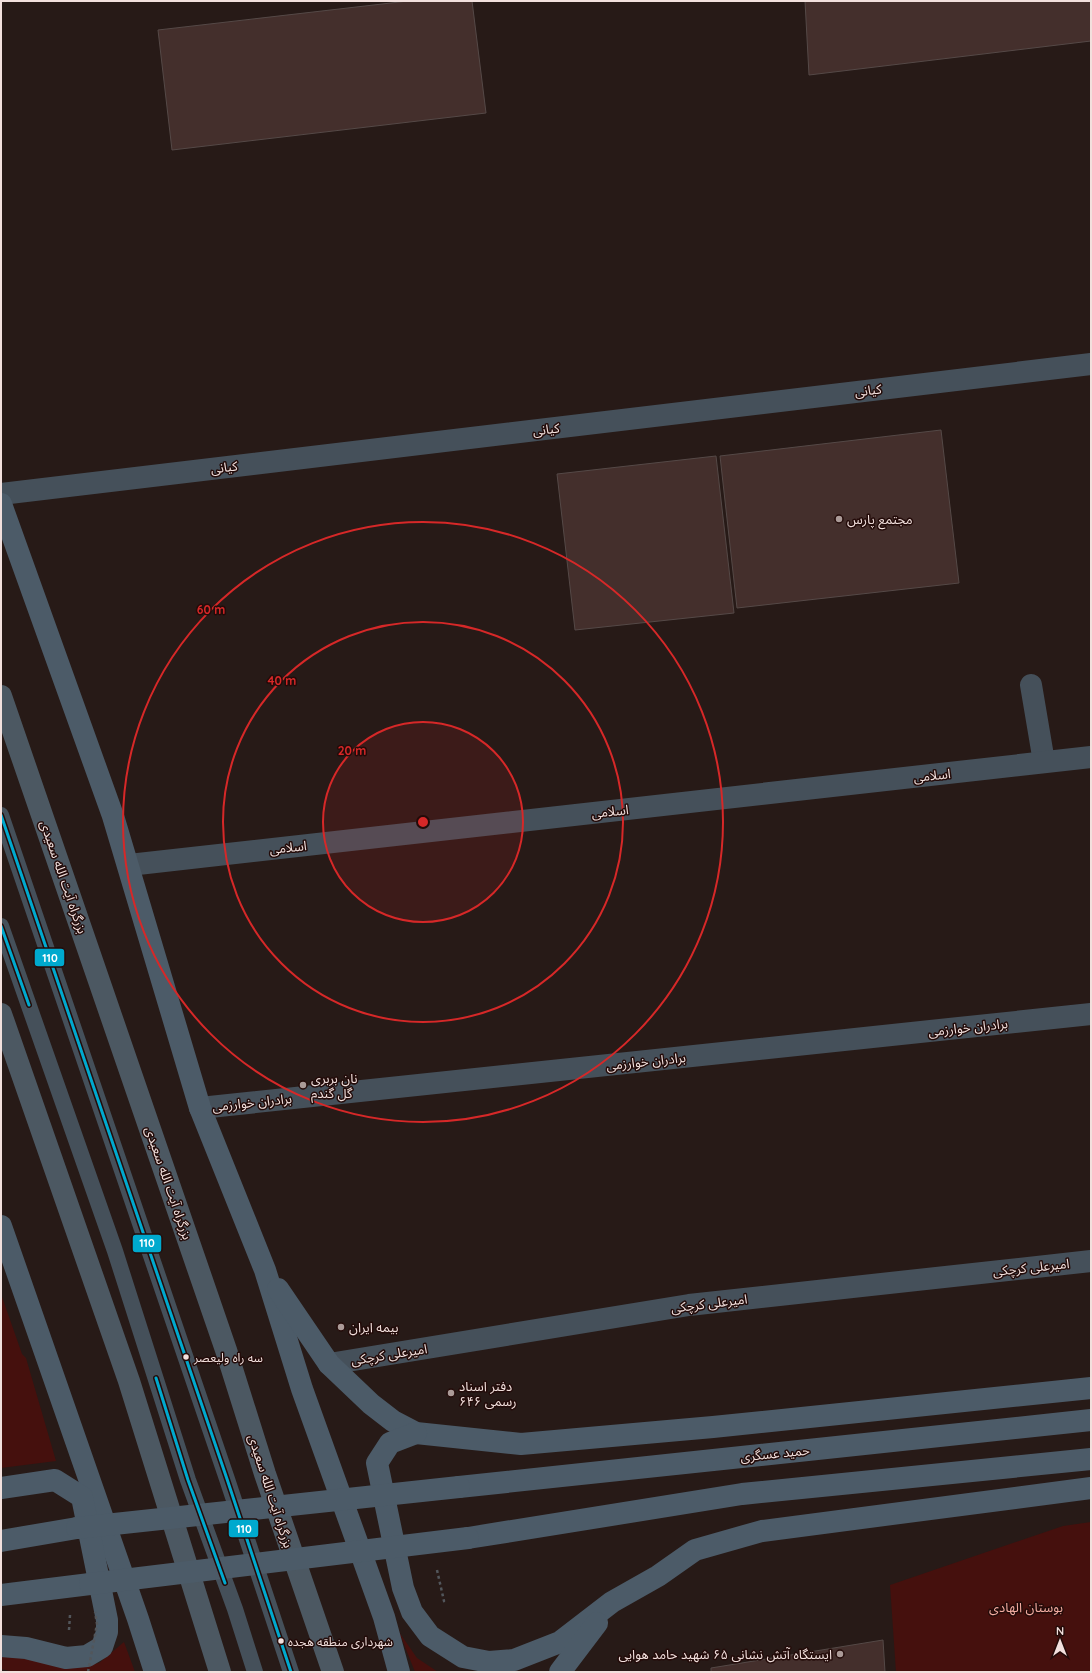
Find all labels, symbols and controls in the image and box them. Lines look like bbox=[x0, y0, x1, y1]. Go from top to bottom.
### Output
street label: کیانی bbox=[854, 380, 883, 401]
street label: کیانی bbox=[532, 419, 561, 440]
street label: کیانی bbox=[210, 457, 239, 478]
place label: مجتمع پارس bbox=[847, 511, 913, 530]
marker: مجتمع پارس bbox=[834, 514, 844, 524]
text: 60 m bbox=[197, 602, 225, 617]
text: 40 m bbox=[268, 673, 296, 688]
text: 20 m bbox=[338, 743, 366, 758]
street label: اسلامی bbox=[913, 765, 952, 786]
street label: اسلامی bbox=[591, 801, 630, 822]
centre of rings bbox=[416, 815, 430, 829]
street label: بزرگراه آیت الله سعیدی bbox=[36, 818, 91, 936]
street label: اسلامی bbox=[269, 837, 308, 858]
line badge: 110 bbox=[34, 948, 65, 967]
text: 110 bbox=[42, 951, 58, 965]
street label: برادران خوارزمی bbox=[927, 1015, 1009, 1040]
street label: برادران خوارزمی bbox=[605, 1049, 687, 1074]
place label: نان بربری گل گندم bbox=[311, 1070, 358, 1103]
marker: نان بربری گل گندم bbox=[298, 1080, 308, 1090]
street label: برادران خوارزمی bbox=[211, 1090, 293, 1115]
street label: بزرگراه آیت الله سعیدی bbox=[141, 1124, 196, 1242]
line badge: 110 bbox=[132, 1234, 162, 1253]
text: 110 bbox=[139, 1236, 155, 1250]
street label: امیرعلی کرچکی bbox=[992, 1255, 1070, 1281]
street label: امیرعلی کرچکی bbox=[670, 1290, 748, 1318]
place label: بیمه ایران bbox=[349, 1319, 399, 1336]
marker: بیمه ایران bbox=[336, 1322, 346, 1332]
street label: امیرعلی کرچکی bbox=[350, 1340, 429, 1370]
place label: سه راه ولیعصر bbox=[193, 1350, 263, 1365]
marker: سه راه ولیعصر bbox=[181, 1352, 191, 1362]
place label: دفتر اسناد رسمی ۶۴۶ bbox=[459, 1378, 517, 1410]
marker: دفتر اسناد رسمی ۶۴۶ bbox=[446, 1388, 456, 1398]
street label: بزرگراه آیت الله سعیدی bbox=[244, 1432, 297, 1550]
street label: حمید عسگری bbox=[739, 1441, 811, 1466]
line badge: 110 bbox=[228, 1519, 259, 1538]
text: 110 bbox=[236, 1522, 252, 1536]
park label: بوستان الهادی bbox=[989, 1599, 1063, 1616]
north arrow bbox=[1040, 1621, 1080, 1661]
text: N bbox=[1056, 1624, 1064, 1638]
place label: شهرداری منطقه هجده bbox=[288, 1634, 393, 1649]
marker: شهرداری منطقه هجده bbox=[276, 1636, 286, 1646]
place label: ایستگاه آتش نشانی ۶۵ شهید حامد هوایی bbox=[619, 1646, 832, 1663]
marker: ایستگاه آتش نشانی ۶۵ شهید حامد هوایی bbox=[835, 1649, 845, 1659]

